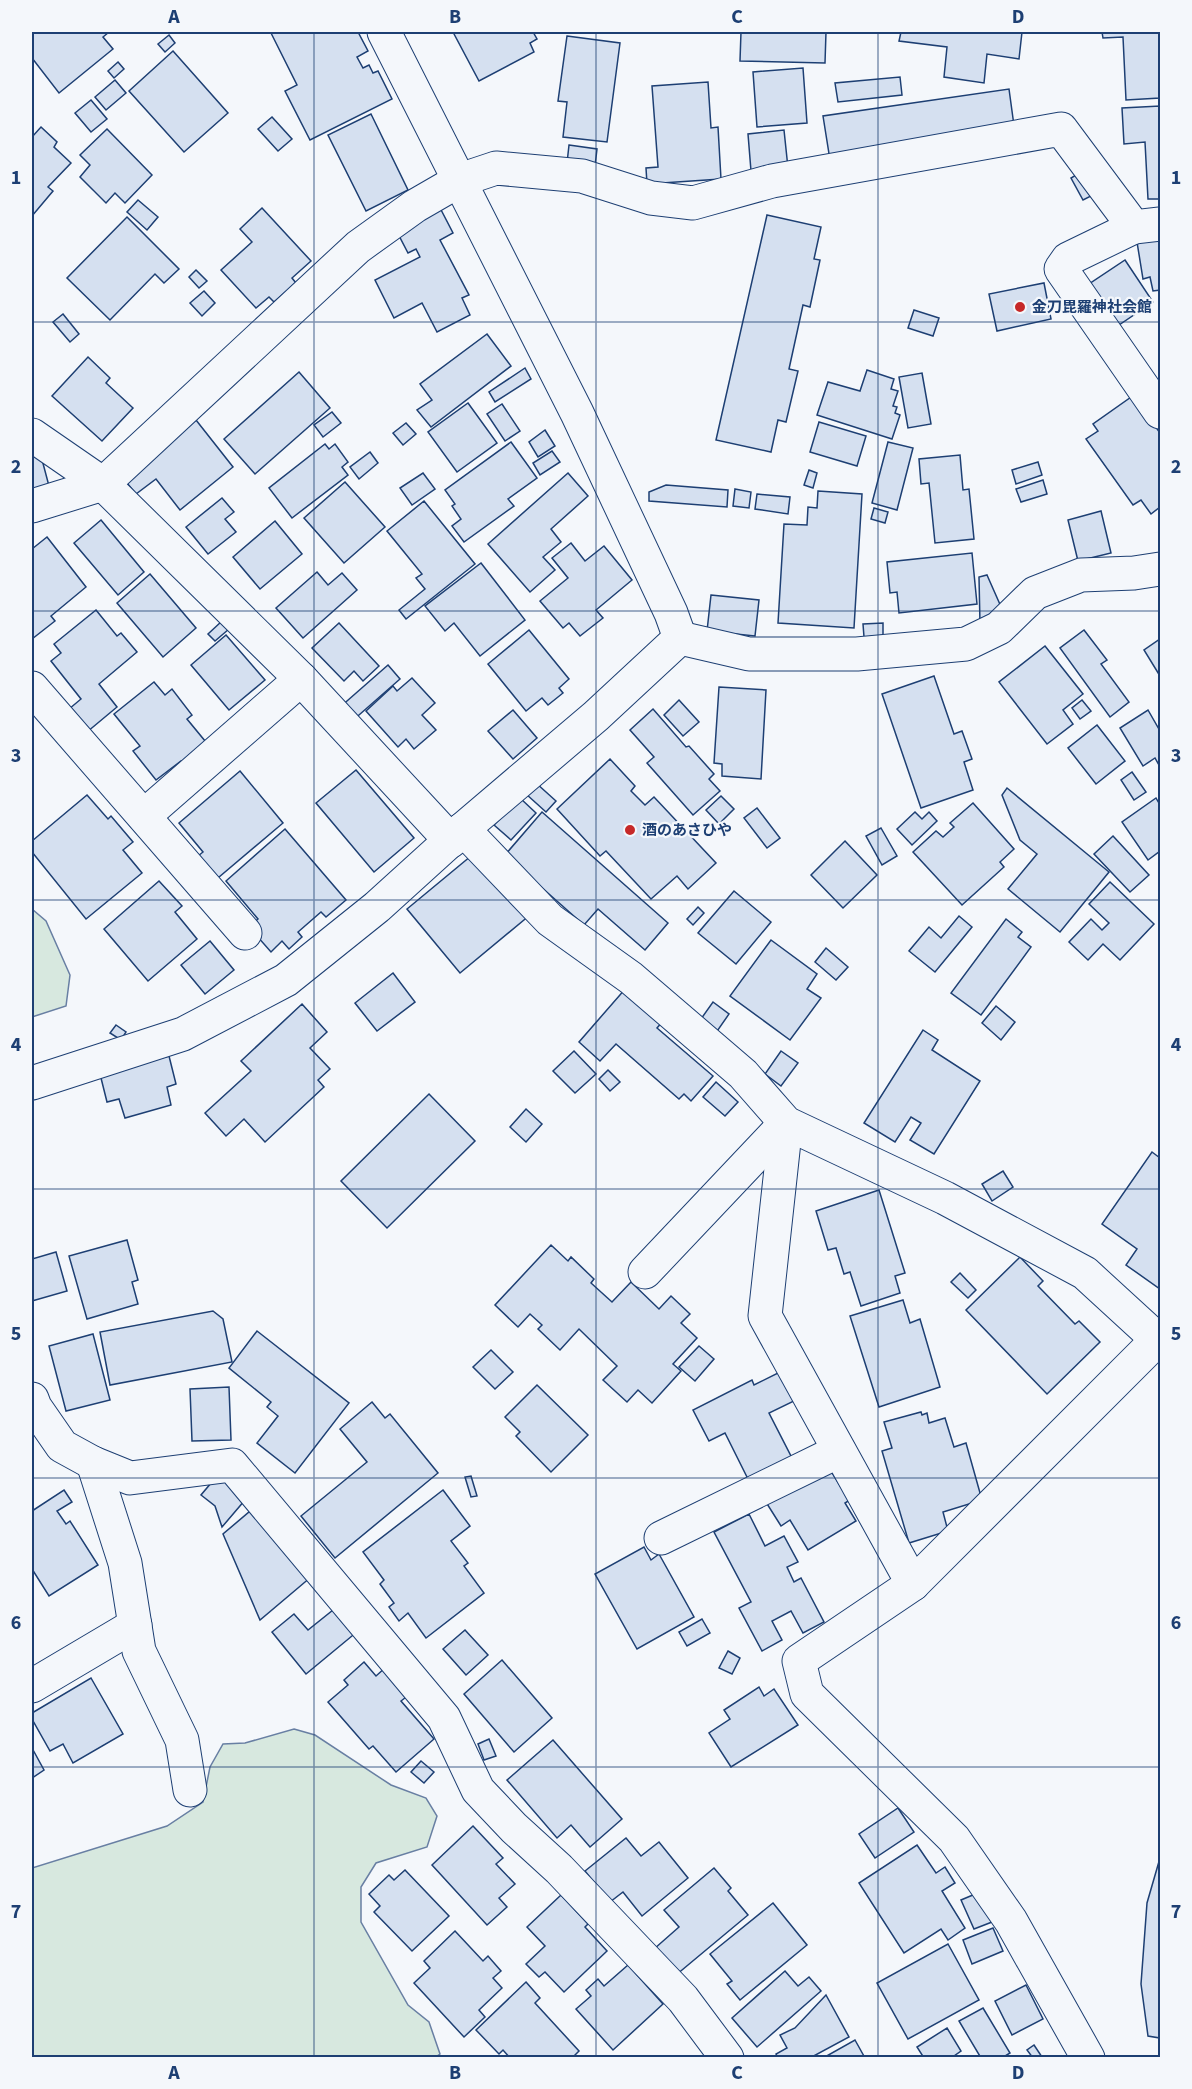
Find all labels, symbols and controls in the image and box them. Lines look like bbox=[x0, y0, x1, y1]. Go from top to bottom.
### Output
text: A bbox=[167, 3, 180, 31]
text: B bbox=[449, 3, 461, 31]
text: C bbox=[731, 3, 743, 31]
text: D bbox=[1012, 3, 1024, 31]
text: 1 bbox=[11, 164, 21, 192]
text: 1 bbox=[1171, 164, 1181, 192]
place label: 金刀毘羅神社会館 bbox=[1032, 297, 1152, 318]
marker: 金刀毘羅神社会館 bbox=[1013, 300, 1027, 314]
text: 2 bbox=[11, 453, 21, 481]
text: 2 bbox=[1171, 453, 1181, 481]
text: 3 bbox=[11, 742, 21, 770]
text: 3 bbox=[1171, 742, 1181, 770]
place label: 酒のあさひや bbox=[642, 820, 732, 841]
marker: 酒のあさひや bbox=[623, 823, 637, 837]
text: 4 bbox=[11, 1031, 22, 1059]
text: 4 bbox=[1171, 1031, 1182, 1059]
text: 5 bbox=[11, 1320, 21, 1348]
text: 5 bbox=[1171, 1320, 1181, 1348]
text: 6 bbox=[11, 1609, 21, 1637]
text: 6 bbox=[1171, 1609, 1181, 1637]
text: 7 bbox=[11, 1898, 21, 1926]
text: 7 bbox=[1171, 1898, 1181, 1926]
text: A bbox=[167, 2059, 180, 2087]
text: B bbox=[449, 2059, 461, 2087]
text: C bbox=[731, 2059, 743, 2087]
text: D bbox=[1012, 2059, 1024, 2087]

